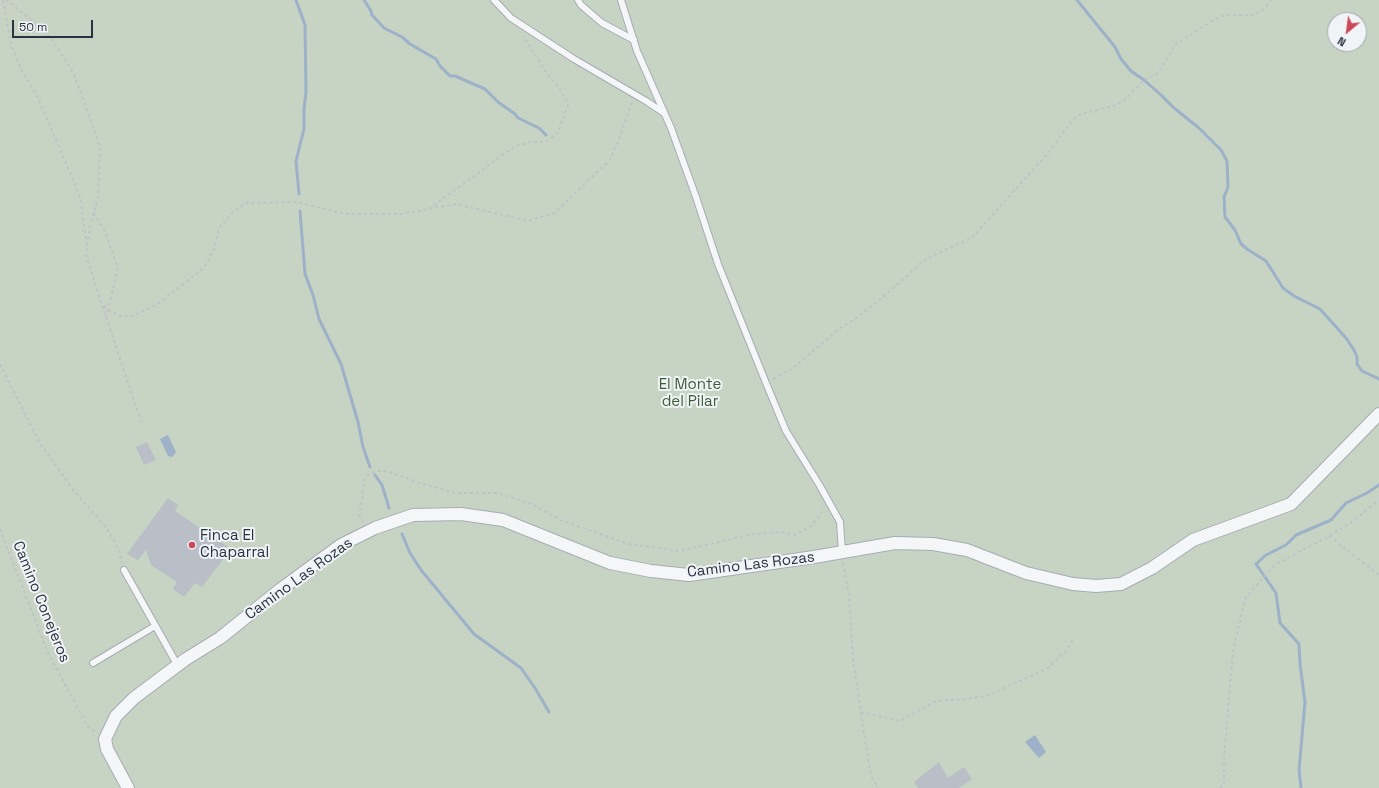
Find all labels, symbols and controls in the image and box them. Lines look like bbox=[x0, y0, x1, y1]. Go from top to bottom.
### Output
scale bar bbox=[14, 12, 95, 38]
north arrow bbox=[1327, 12, 1367, 52]
text: 50 m bbox=[19, 19, 47, 35]
text: N bbox=[1335, 34, 1348, 50]
park label: El Monte del Pilar bbox=[659, 376, 721, 411]
place label: Finca El Chaparral bbox=[200, 527, 269, 562]
street label: Camino Las Rozas bbox=[242, 534, 356, 624]
street label: Camino Conejeros bbox=[8, 539, 74, 665]
marker: Finca El Chaparral bbox=[187, 540, 197, 550]
street label: Camino Las Rozas bbox=[686, 548, 816, 582]

